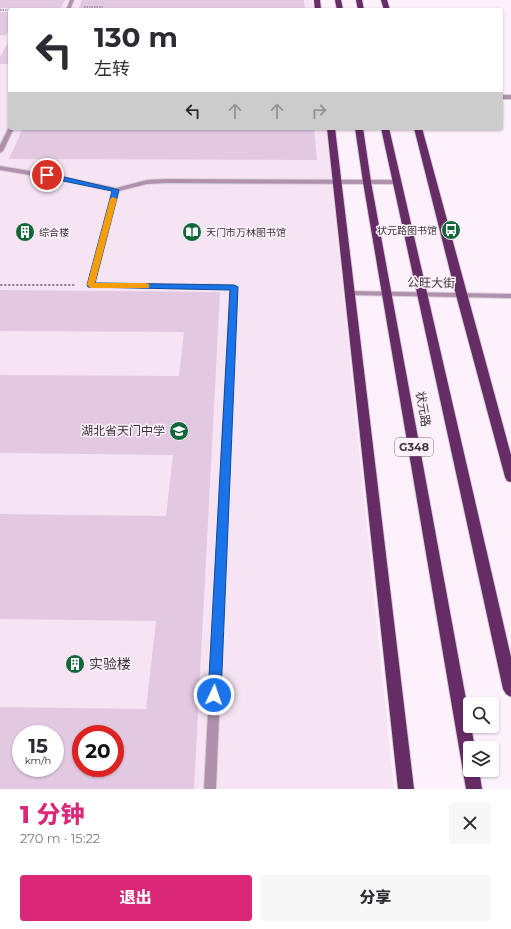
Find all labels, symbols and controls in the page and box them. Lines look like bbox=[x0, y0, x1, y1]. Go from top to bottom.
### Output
text: 130 m bbox=[94, 20, 178, 54]
icon: left bbox=[28, 24, 80, 76]
text: 左转 bbox=[94, 58, 130, 80]
icon: left bbox=[182, 100, 204, 122]
icon: ahead bbox=[224, 100, 246, 122]
icon: ahead bbox=[266, 100, 288, 122]
icon: right bbox=[308, 100, 330, 122]
pin bbox=[30, 158, 64, 192]
icon: arrive bbox=[36, 164, 58, 186]
bus stop icon: 状元路图书馆 bbox=[440, 219, 462, 241]
building icon: 综合楼 bbox=[14, 221, 36, 243]
library icon: 天门市万林图书馆 bbox=[181, 221, 203, 243]
place label: 状元路图书馆 bbox=[377, 224, 437, 237]
place label: 综合楼 bbox=[39, 226, 69, 239]
place label: 天门市万林图书馆 bbox=[206, 226, 286, 239]
street label: 公旺大街 bbox=[407, 275, 455, 290]
street label: 状元路 bbox=[413, 390, 434, 428]
school or university icon: 湖北省天门中学 bbox=[168, 420, 190, 442]
place label: 湖北省天门中学 bbox=[81, 423, 165, 438]
road number: G348 bbox=[395, 438, 433, 456]
building icon: 实验楼 bbox=[64, 653, 86, 675]
place label: 实验楼 bbox=[89, 655, 131, 673]
position arrow bbox=[193, 674, 235, 716]
map controls bbox=[463, 697, 499, 777]
button: search bbox=[463, 697, 499, 733]
speed limit sign: 20 bbox=[72, 725, 124, 777]
text: 15 bbox=[28, 734, 48, 758]
button: layers bbox=[463, 741, 499, 777]
text: km/h bbox=[25, 754, 51, 767]
text: 1 分钟 bbox=[20, 800, 85, 829]
button: close bbox=[449, 802, 491, 844]
text: 270 m · 15:22 bbox=[20, 830, 100, 846]
button: 退出 bbox=[20, 875, 252, 921]
button: 分享 bbox=[260, 875, 491, 921]

